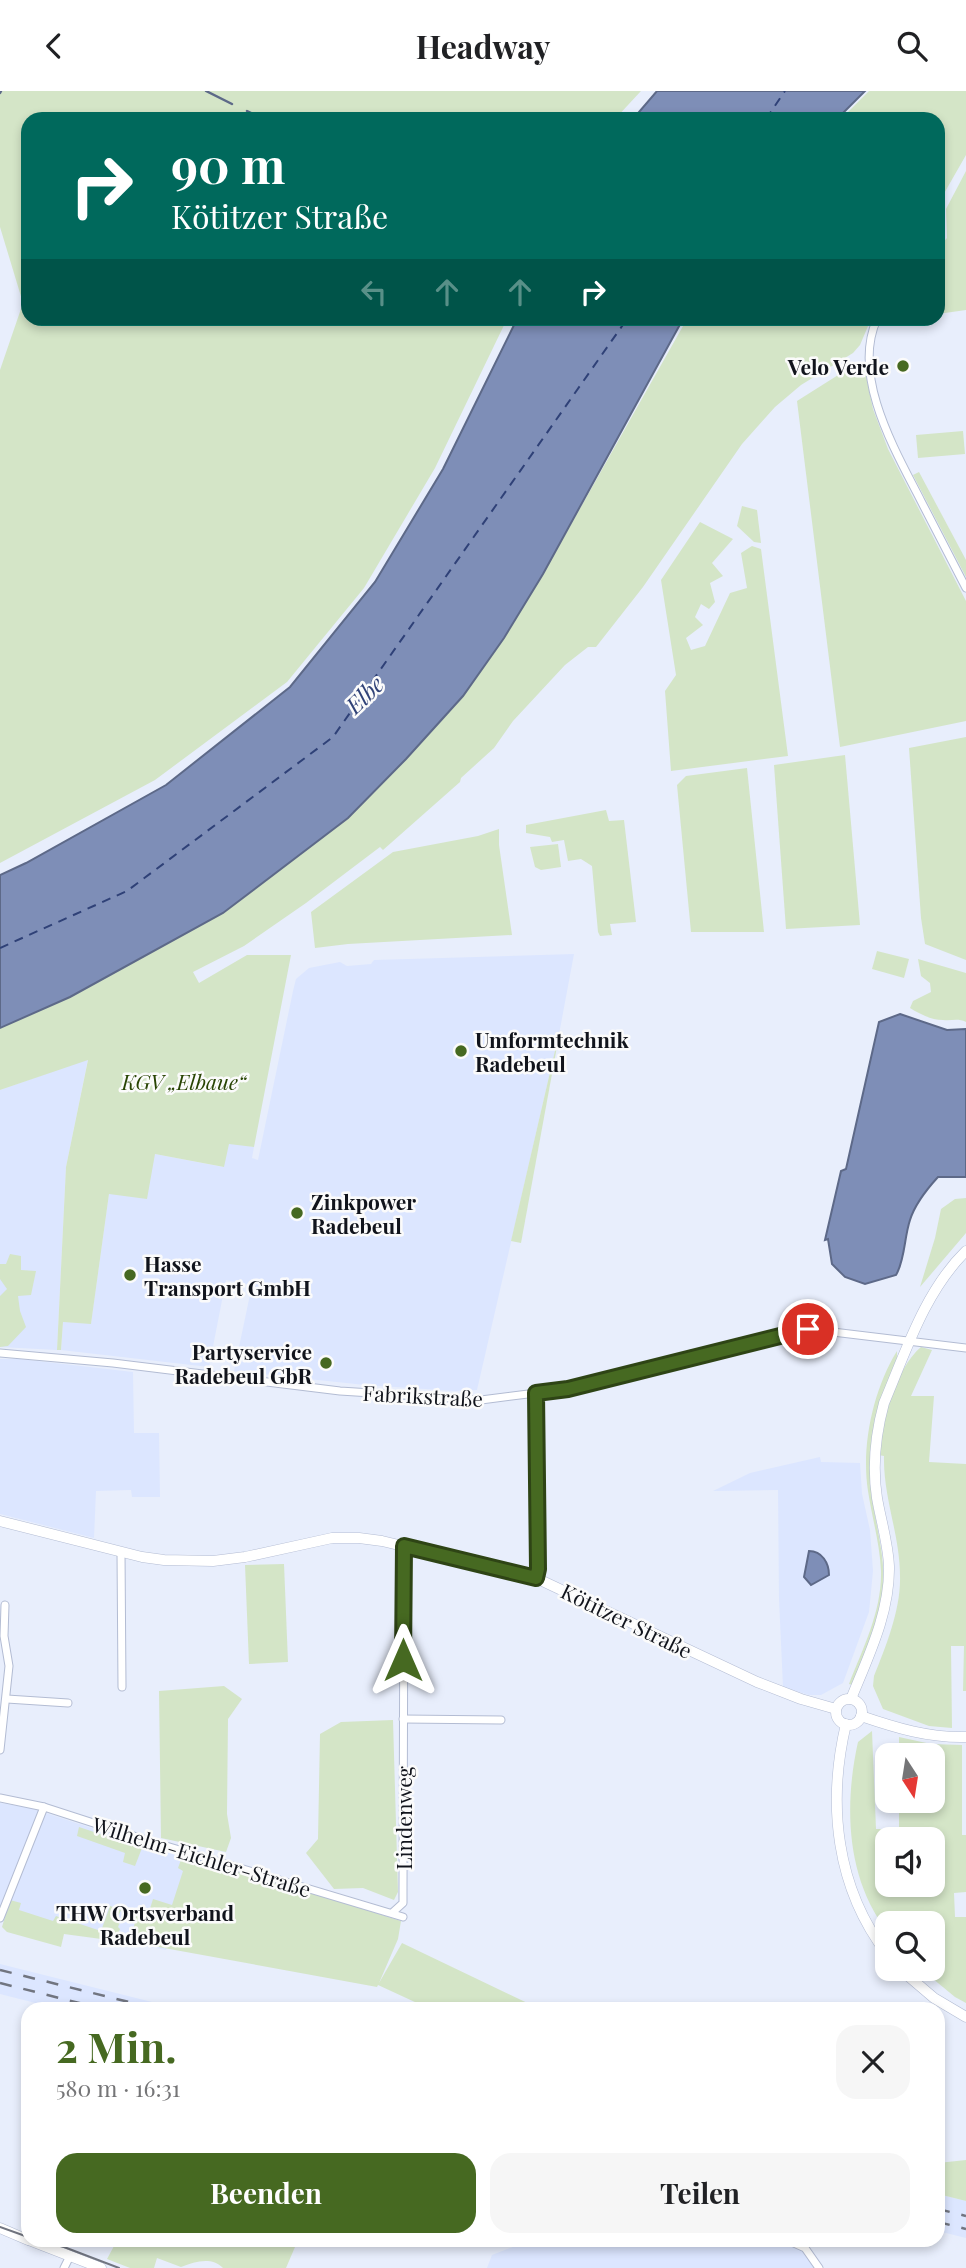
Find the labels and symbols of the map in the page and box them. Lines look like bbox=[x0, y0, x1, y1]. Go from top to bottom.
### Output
place label: Velo Verde bbox=[787, 352, 889, 380]
marker: Velo Verde bbox=[895, 358, 911, 374]
water label: Elbe bbox=[337, 668, 390, 720]
place label: Umformtechnik Radebeul bbox=[475, 1025, 629, 1077]
marker: Umformtechnik Radebeul bbox=[453, 1043, 469, 1059]
park label: KGV „Elbaue“ bbox=[121, 1067, 248, 1095]
place label: Zinkpower Radebeul bbox=[311, 1187, 416, 1239]
marker: Zinkpower Radebeul bbox=[289, 1205, 305, 1221]
place label: Hasse Transport GmbH bbox=[144, 1249, 311, 1301]
marker: Hasse Transport GmbH bbox=[122, 1267, 138, 1283]
pin bbox=[778, 1299, 838, 1359]
place label: Partyservice Radebeul GbR bbox=[175, 1337, 312, 1389]
marker: Partyservice Radebeul GbR bbox=[318, 1355, 334, 1371]
street label: Fabrikstraße bbox=[362, 1378, 484, 1412]
street label: Kötitzer Straße bbox=[557, 1576, 697, 1664]
position arrow bbox=[366, 1623, 440, 1697]
north arrow bbox=[875, 1743, 945, 1813]
street label: Lindenweg bbox=[389, 1766, 417, 1870]
street label: Wilhelm-Eichler-Straße bbox=[88, 1809, 315, 1903]
marker: THW Ortsverband Radebeul bbox=[137, 1880, 153, 1896]
place label: THW Ortsverband Radebeul bbox=[56, 1898, 235, 1950]

